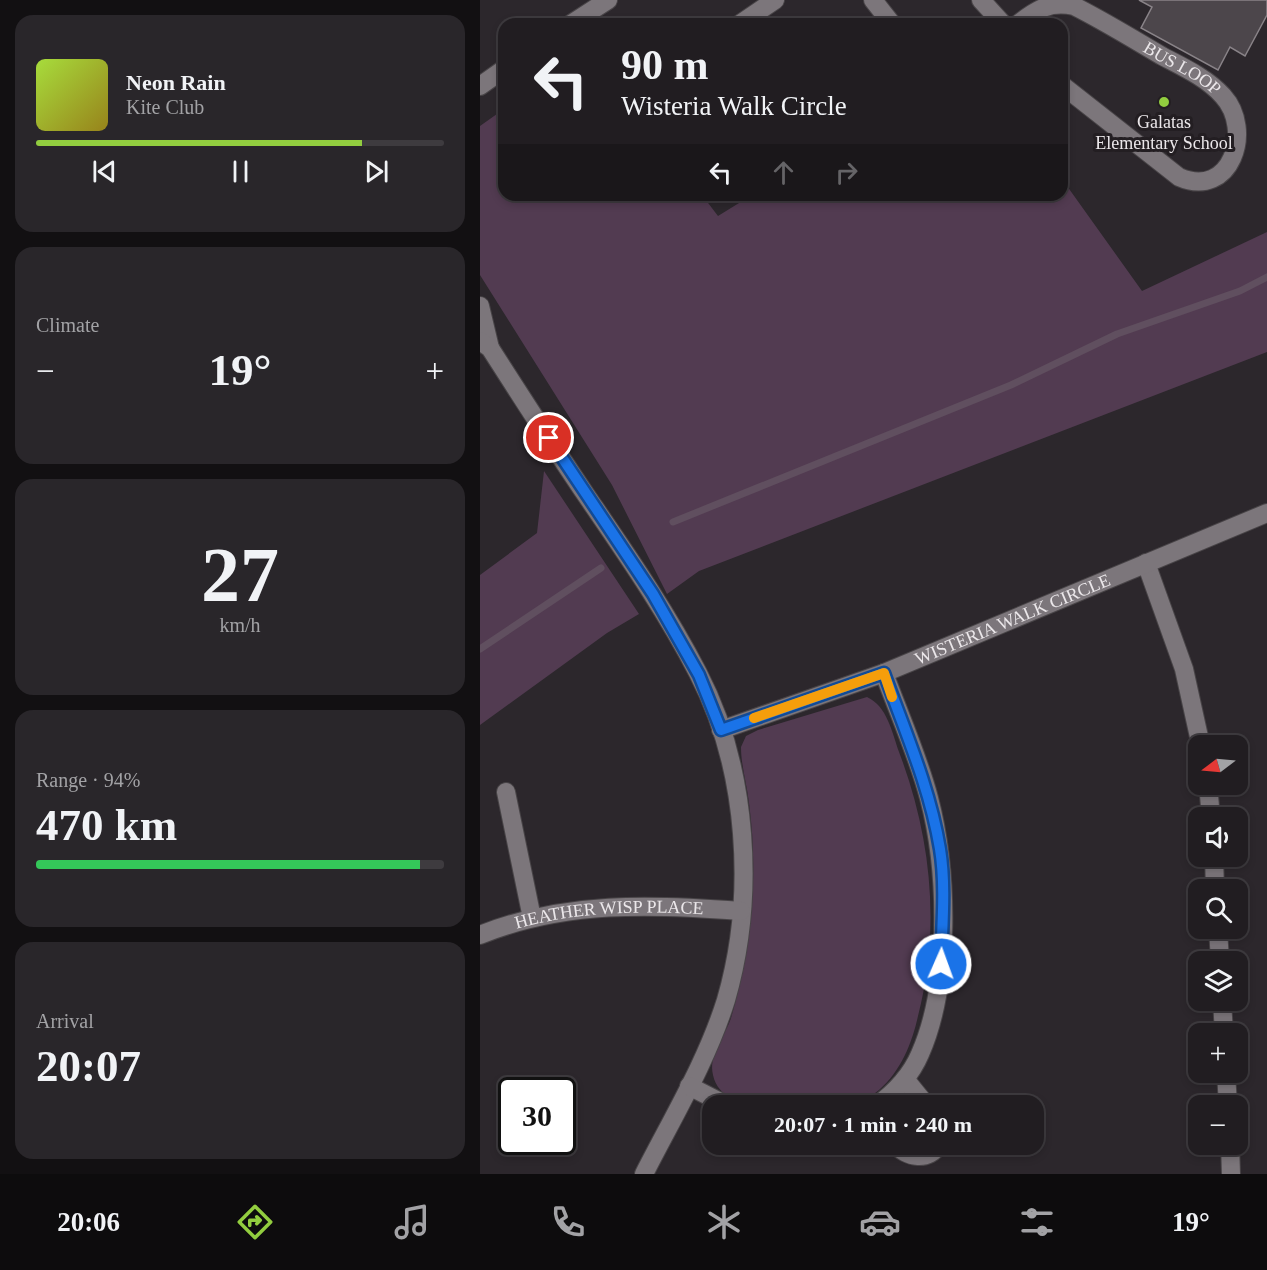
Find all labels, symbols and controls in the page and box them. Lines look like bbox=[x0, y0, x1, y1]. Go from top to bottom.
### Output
street label: BUS LOOP bbox=[1140, 37, 1225, 99]
icon: left bbox=[522, 42, 600, 120]
text: 90 m bbox=[621, 42, 709, 88]
text: Neon Rain bbox=[126, 70, 226, 95]
text: Wisteria Walk Circle bbox=[621, 91, 847, 121]
marker: Galatas Elementary School bbox=[1157, 95, 1171, 109]
text: Kite Club bbox=[126, 96, 204, 118]
place label: Galatas Elementary School bbox=[1095, 112, 1233, 153]
icon: previous bbox=[88, 155, 121, 188]
icon: pause bbox=[224, 155, 257, 188]
icon: next bbox=[360, 155, 393, 188]
icon: left bbox=[704, 156, 737, 189]
icon: ahead bbox=[767, 156, 800, 189]
icon: right bbox=[830, 156, 863, 189]
text: Climate bbox=[36, 314, 99, 336]
text: 19° bbox=[209, 345, 272, 395]
text: − bbox=[36, 353, 55, 389]
text: + bbox=[425, 353, 444, 389]
pin bbox=[523, 412, 574, 463]
icon: arrive bbox=[532, 421, 565, 454]
text: 27 bbox=[201, 531, 279, 618]
street label: WISTERIA WALK CIRCLE bbox=[912, 570, 1113, 669]
text: km/h bbox=[219, 614, 261, 636]
north arrow bbox=[1188, 735, 1248, 795]
map controls bbox=[1188, 735, 1248, 1155]
text: Range · 94% bbox=[36, 769, 140, 791]
text: 470 km bbox=[36, 800, 177, 850]
button: sound bbox=[1188, 807, 1248, 867]
button: search bbox=[1188, 879, 1248, 939]
street label: HEATHER WISP PLACE bbox=[512, 897, 704, 933]
position arrow bbox=[909, 932, 973, 996]
button: layers bbox=[1188, 951, 1248, 1011]
text: Arrival bbox=[36, 1010, 94, 1032]
button: + bbox=[1188, 1023, 1248, 1083]
text: 20:07 bbox=[36, 1041, 141, 1091]
speed limit sign: 30 bbox=[498, 1077, 576, 1155]
button: − bbox=[1188, 1095, 1248, 1155]
text: 20:07 · 1 min · 240 m bbox=[774, 1112, 972, 1137]
icon: directions bbox=[234, 1201, 276, 1243]
icon: music bbox=[391, 1201, 433, 1243]
icon: phone bbox=[547, 1201, 589, 1243]
icon: climate bbox=[703, 1201, 745, 1243]
icon: car bbox=[859, 1201, 901, 1243]
icon: filters bbox=[1016, 1201, 1058, 1243]
text: 20:06 bbox=[57, 1207, 120, 1237]
text: 19° bbox=[1172, 1207, 1210, 1237]

